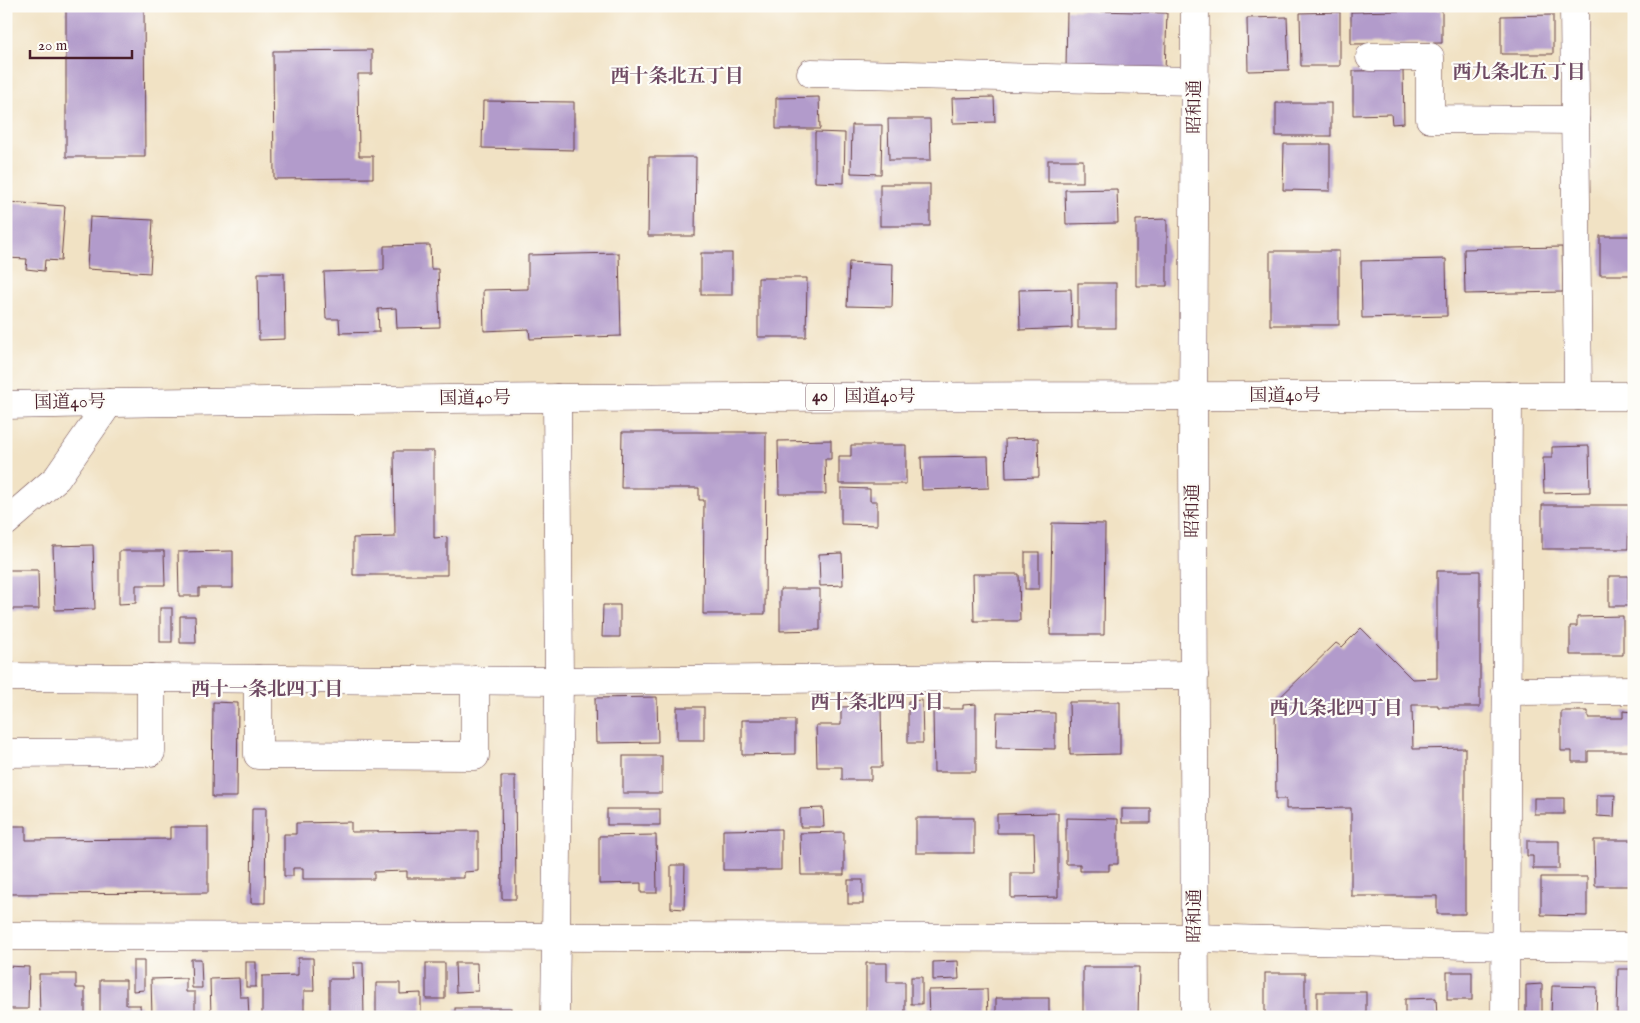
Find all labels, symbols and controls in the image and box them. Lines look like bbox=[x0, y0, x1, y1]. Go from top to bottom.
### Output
scale bar bbox=[30, 28, 132, 60]
text: 20 m bbox=[38, 36, 68, 55]
district label: 西九条北五丁目 bbox=[1452, 61, 1586, 85]
district label: 西十条北五丁目 bbox=[610, 65, 744, 89]
street label: 昭和通 bbox=[1184, 80, 1207, 134]
road number: 40 bbox=[806, 384, 834, 411]
street label: 国道40号 bbox=[1249, 385, 1321, 408]
street label: 国道40号 bbox=[844, 386, 916, 409]
street label: 国道40号 bbox=[439, 387, 511, 411]
street label: 国道40号 bbox=[34, 391, 106, 415]
street label: 昭和通 bbox=[1182, 484, 1205, 538]
district label: 西十一条北四丁目 bbox=[191, 678, 343, 702]
district label: 西十条北四丁目 bbox=[810, 691, 944, 715]
district label: 西九条北四丁目 bbox=[1269, 697, 1403, 721]
street label: 昭和通 bbox=[1184, 889, 1207, 943]

